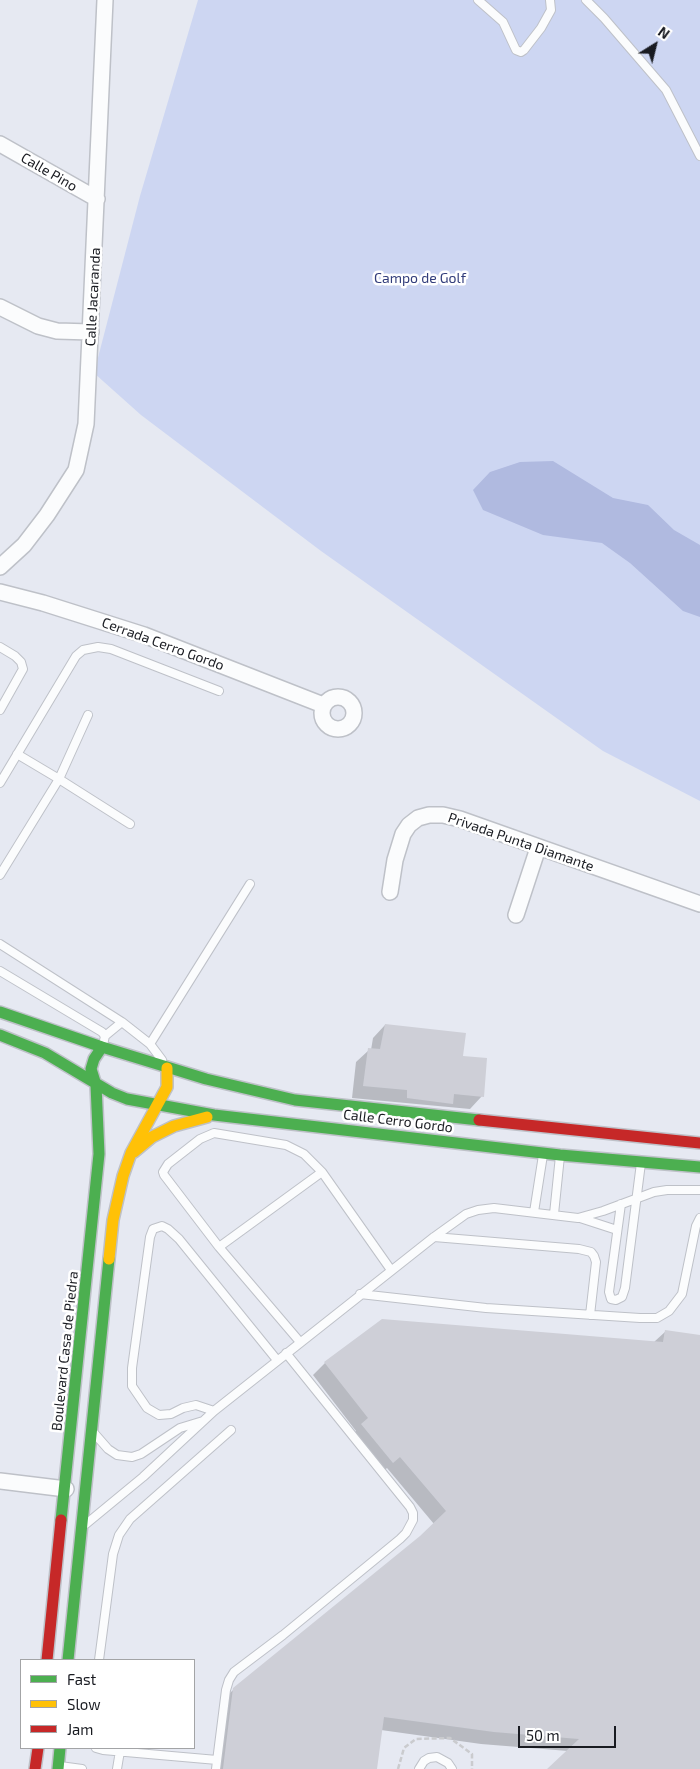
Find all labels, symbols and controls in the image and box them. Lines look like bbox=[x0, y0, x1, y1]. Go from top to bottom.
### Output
north arrow bbox=[630, 20, 680, 70]
text: N bbox=[655, 23, 673, 42]
street label: Calle Pino bbox=[18, 149, 80, 195]
street label: Calle Jacaranda bbox=[82, 247, 104, 347]
park label: Campo de Golf bbox=[374, 270, 466, 286]
street label: Cerrada Cerro Gordo bbox=[99, 614, 227, 674]
street label: Privada Punta Diamante bbox=[446, 809, 596, 875]
street label: Calle Cerro Gordo bbox=[342, 1106, 454, 1136]
street label: Boulevard Casa de Piedra bbox=[48, 1270, 82, 1432]
legend bbox=[20, 1659, 195, 1749]
text: Fast bbox=[67, 1670, 96, 1688]
text: Slow bbox=[67, 1695, 101, 1713]
scale bar bbox=[520, 1716, 618, 1748]
text: Jam bbox=[67, 1720, 93, 1738]
text: 50 m bbox=[526, 1726, 560, 1744]

